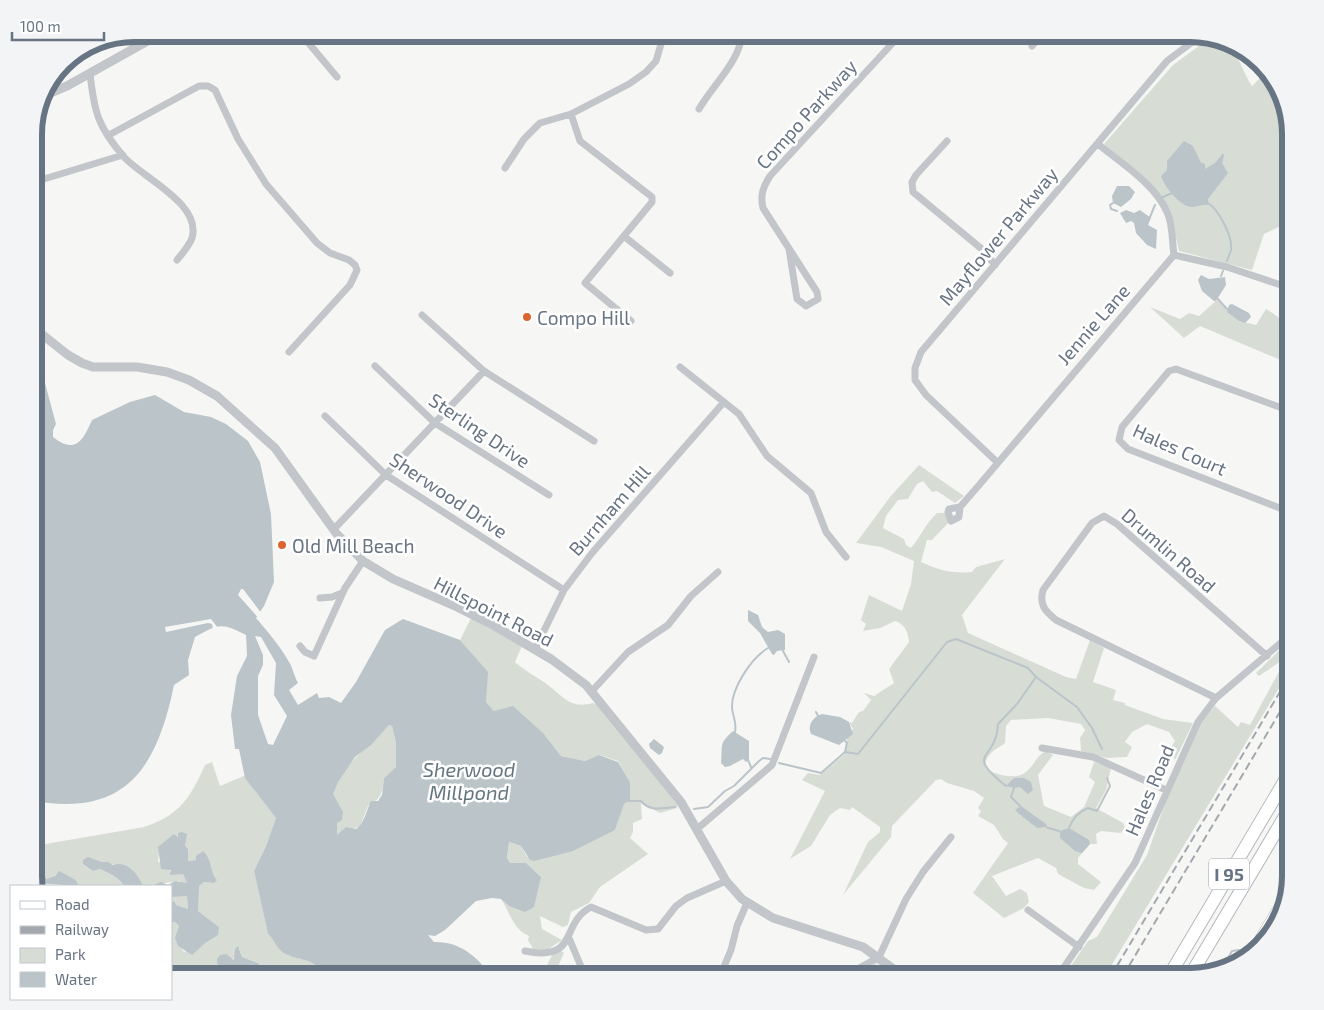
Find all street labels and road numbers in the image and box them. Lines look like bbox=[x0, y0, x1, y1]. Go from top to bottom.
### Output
street label: Compo Parkway bbox=[751, 55, 861, 173]
street label: Mayflower Parkway bbox=[934, 162, 1062, 310]
street label: Jennie Lane bbox=[1052, 279, 1134, 369]
street label: Sterling Drive bbox=[425, 388, 535, 472]
street label: Hales Court bbox=[1130, 418, 1230, 480]
street label: Sherwood Drive bbox=[386, 447, 512, 543]
street label: Burnham Hill bbox=[563, 460, 655, 560]
street label: Drumlin Road bbox=[1117, 503, 1221, 597]
street label: Hillspoint Road bbox=[430, 571, 558, 651]
street label: Hales Road bbox=[1120, 741, 1178, 839]
road number: I 95 bbox=[1209, 859, 1249, 890]

